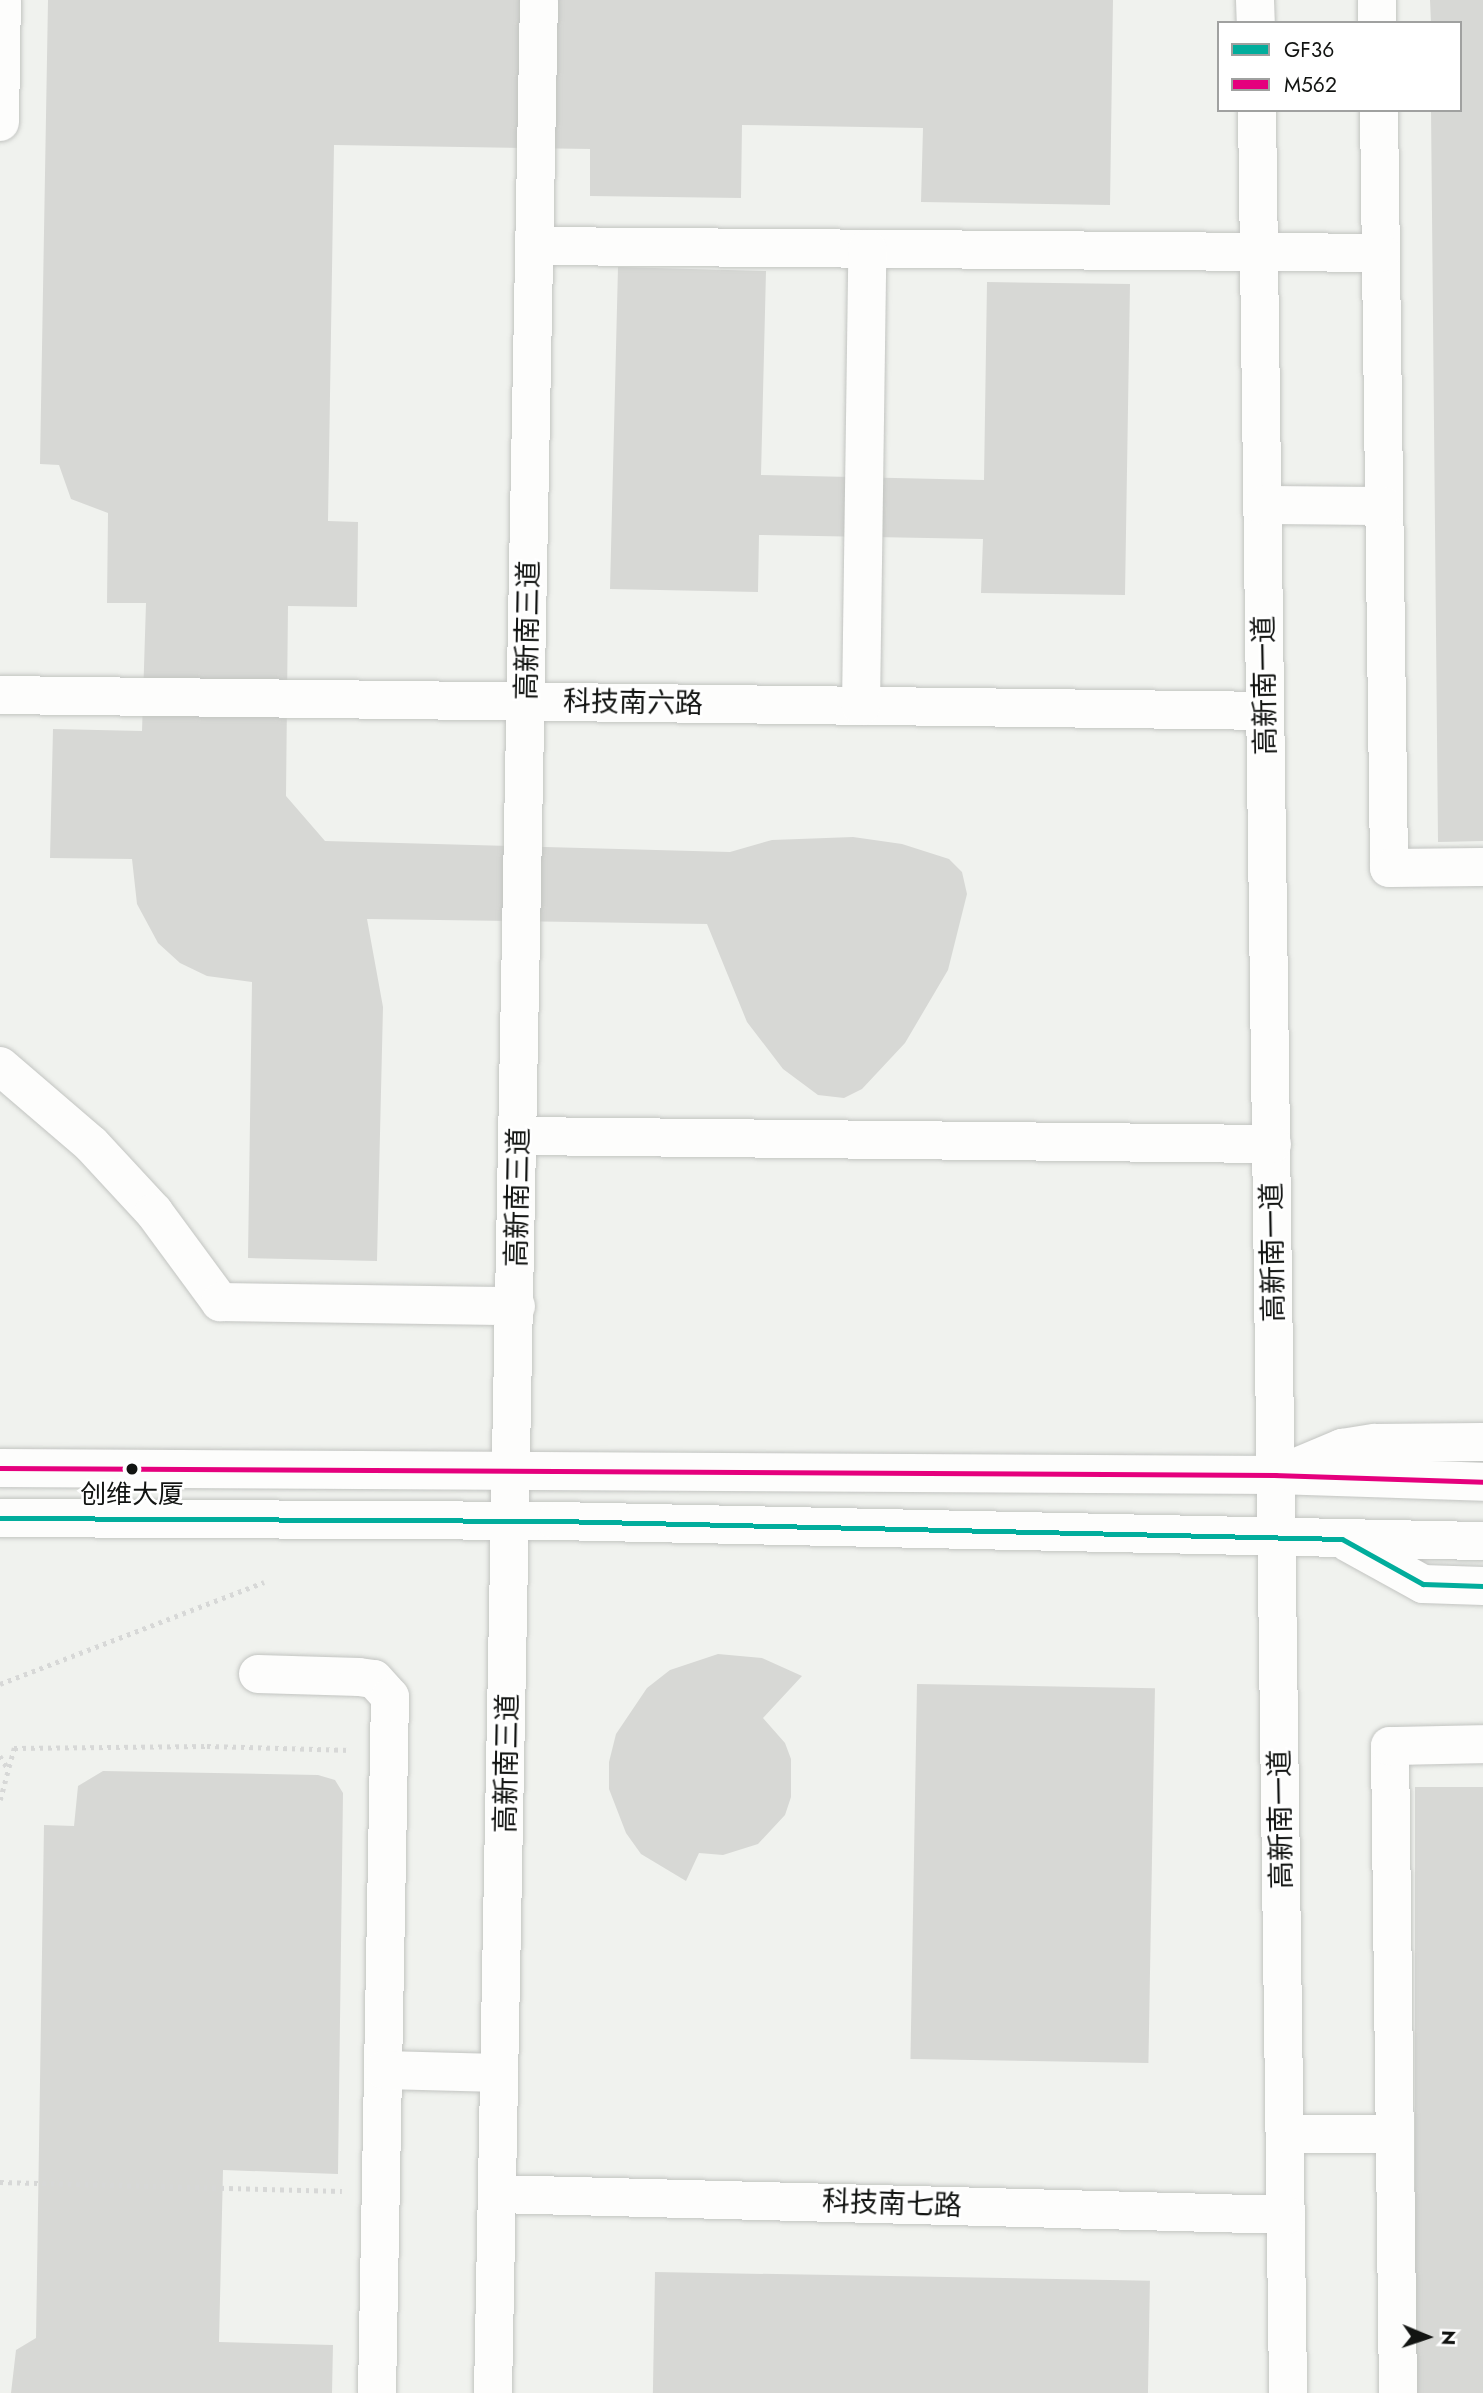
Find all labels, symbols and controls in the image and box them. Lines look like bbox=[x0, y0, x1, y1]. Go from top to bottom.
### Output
legend bbox=[1217, 21, 1462, 112]
text: GF36 bbox=[1284, 35, 1334, 65]
text: M562 bbox=[1284, 70, 1337, 100]
street label: 高新南三道 bbox=[510, 560, 546, 700]
street label: 高新南一道 bbox=[1247, 615, 1283, 755]
street label: 科技南六路 bbox=[563, 685, 703, 721]
street label: 高新南三道 bbox=[500, 1127, 536, 1267]
street label: 高新南一道 bbox=[1255, 1182, 1291, 1322]
marker: 创维大厦 bbox=[125, 1462, 139, 1476]
place label: 创维大厦 bbox=[80, 1479, 184, 1511]
street label: 高新南三道 bbox=[489, 1693, 525, 1833]
street label: 高新南一道 bbox=[1263, 1749, 1299, 1889]
street label: 科技南七路 bbox=[821, 2185, 963, 2223]
north arrow bbox=[1392, 2302, 1462, 2372]
text: N bbox=[1435, 2330, 1462, 2346]

